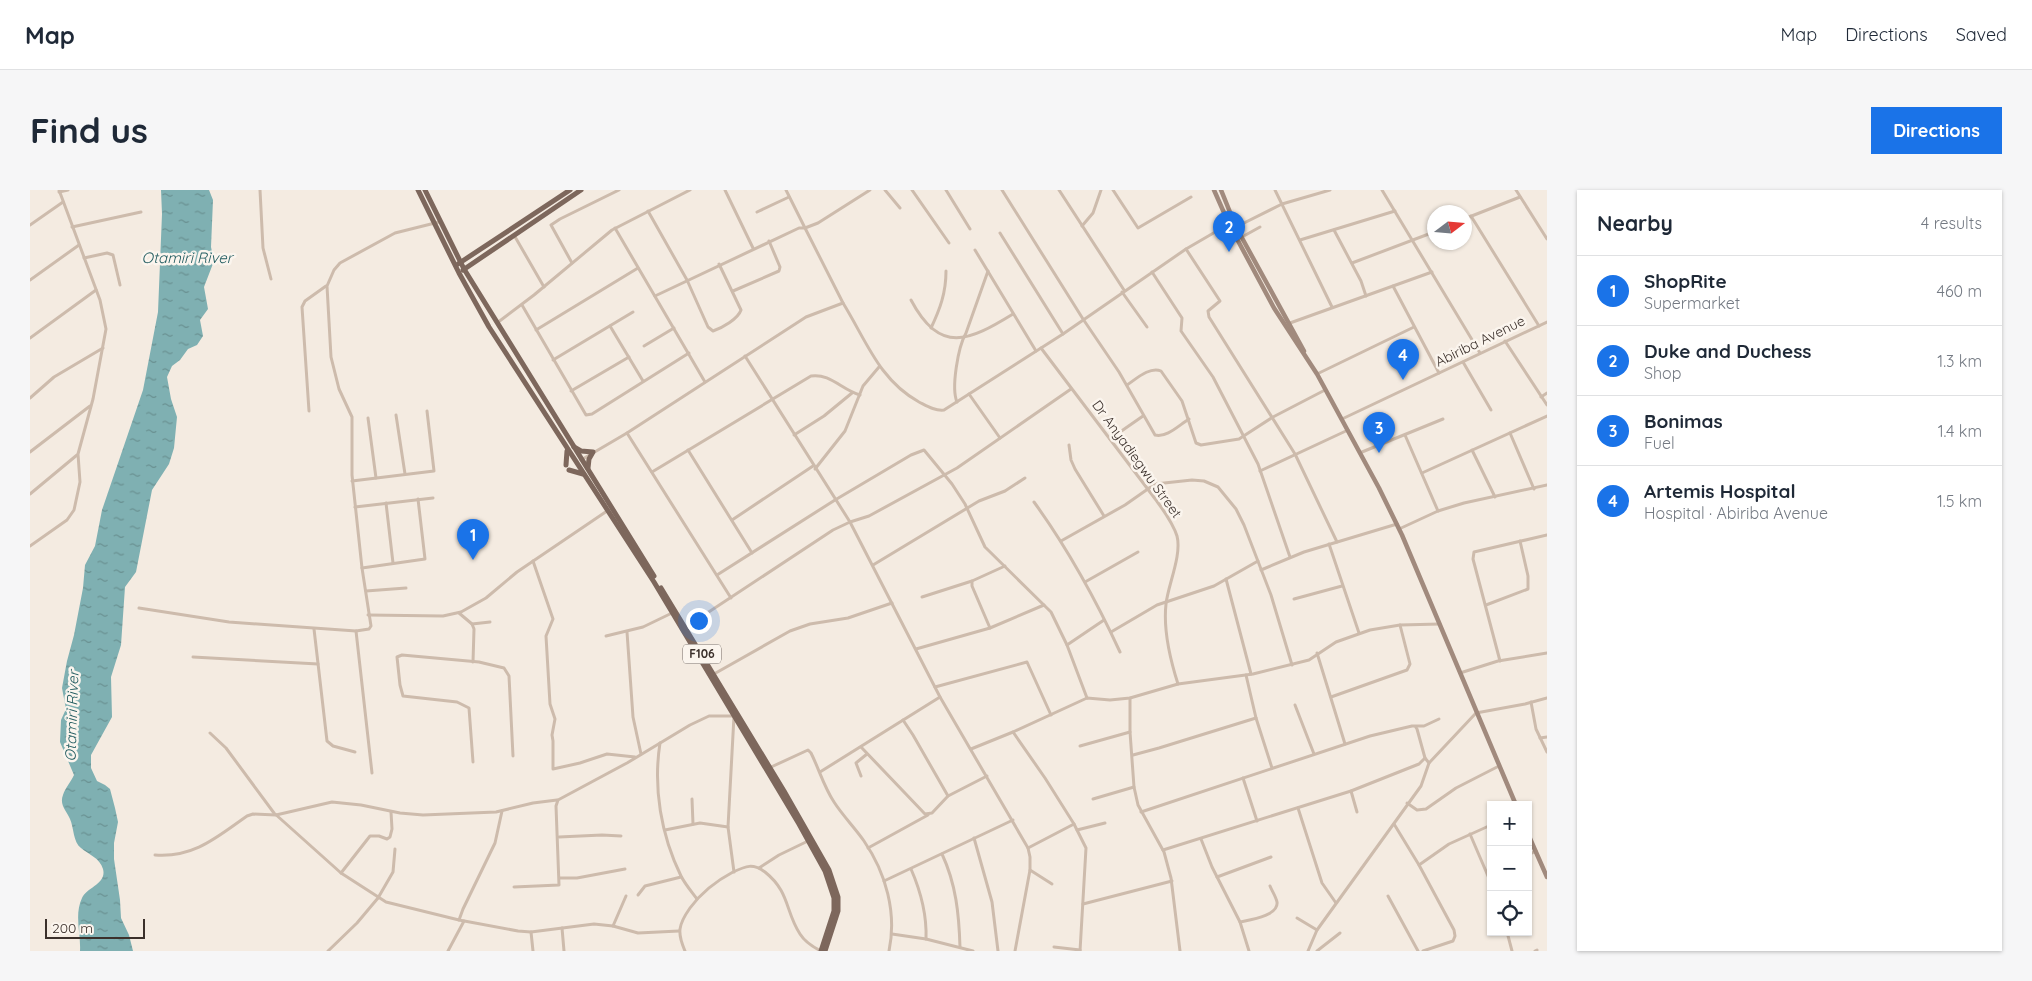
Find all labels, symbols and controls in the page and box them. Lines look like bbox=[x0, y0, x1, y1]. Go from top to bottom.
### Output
text: Map bbox=[25, 20, 75, 50]
text: Map bbox=[1780, 23, 1817, 46]
text: Directions bbox=[1845, 23, 1928, 46]
text: Saved bbox=[1956, 23, 2007, 46]
button: Directions bbox=[1871, 107, 2002, 154]
text: Find us bbox=[30, 108, 148, 152]
north arrow bbox=[1427, 205, 1472, 250]
text: Nearby bbox=[1597, 210, 1673, 236]
pin: 2 bbox=[1213, 211, 1245, 252]
text: 4 results bbox=[1921, 213, 1982, 233]
water label: Otamiri River bbox=[141, 248, 235, 267]
text: ShopRite bbox=[1644, 269, 1727, 293]
text: 1 bbox=[1610, 281, 1616, 301]
text: 460 m bbox=[1936, 281, 1982, 301]
text: Supermarket bbox=[1644, 293, 1740, 313]
street label: Abiriba Avenue bbox=[1432, 311, 1528, 370]
pin: 4 bbox=[1387, 339, 1419, 380]
text: Duke and Duchess bbox=[1644, 339, 1811, 363]
text: 2 bbox=[1608, 351, 1618, 371]
text: 1.3 km bbox=[1937, 351, 1982, 371]
text: Shop bbox=[1644, 363, 1681, 383]
street label: Dr Anyadiegwu Street bbox=[1088, 396, 1186, 522]
text: Bonimas bbox=[1644, 409, 1723, 433]
pin: 3 bbox=[1363, 412, 1395, 453]
text: 3 bbox=[1609, 421, 1617, 441]
text: 1.4 km bbox=[1938, 421, 1982, 441]
text: Fuel bbox=[1644, 433, 1675, 453]
text: Artemis Hospital bbox=[1644, 479, 1796, 503]
text: 4 bbox=[1608, 491, 1618, 511]
text: 1.5 km bbox=[1937, 491, 1982, 511]
text: Hospital · Abiriba Avenue bbox=[1644, 503, 1828, 523]
pin: 1 bbox=[457, 519, 489, 560]
your location bbox=[686, 608, 712, 634]
road number: F106 bbox=[683, 644, 721, 664]
water label: Otamiri River bbox=[60, 668, 83, 762]
map controls bbox=[1487, 801, 1532, 936]
button: + bbox=[1487, 801, 1532, 846]
button: − bbox=[1487, 846, 1532, 891]
button: locate bbox=[1487, 891, 1532, 936]
scale bar bbox=[45, 916, 145, 939]
text: 200 m bbox=[52, 919, 93, 937]

